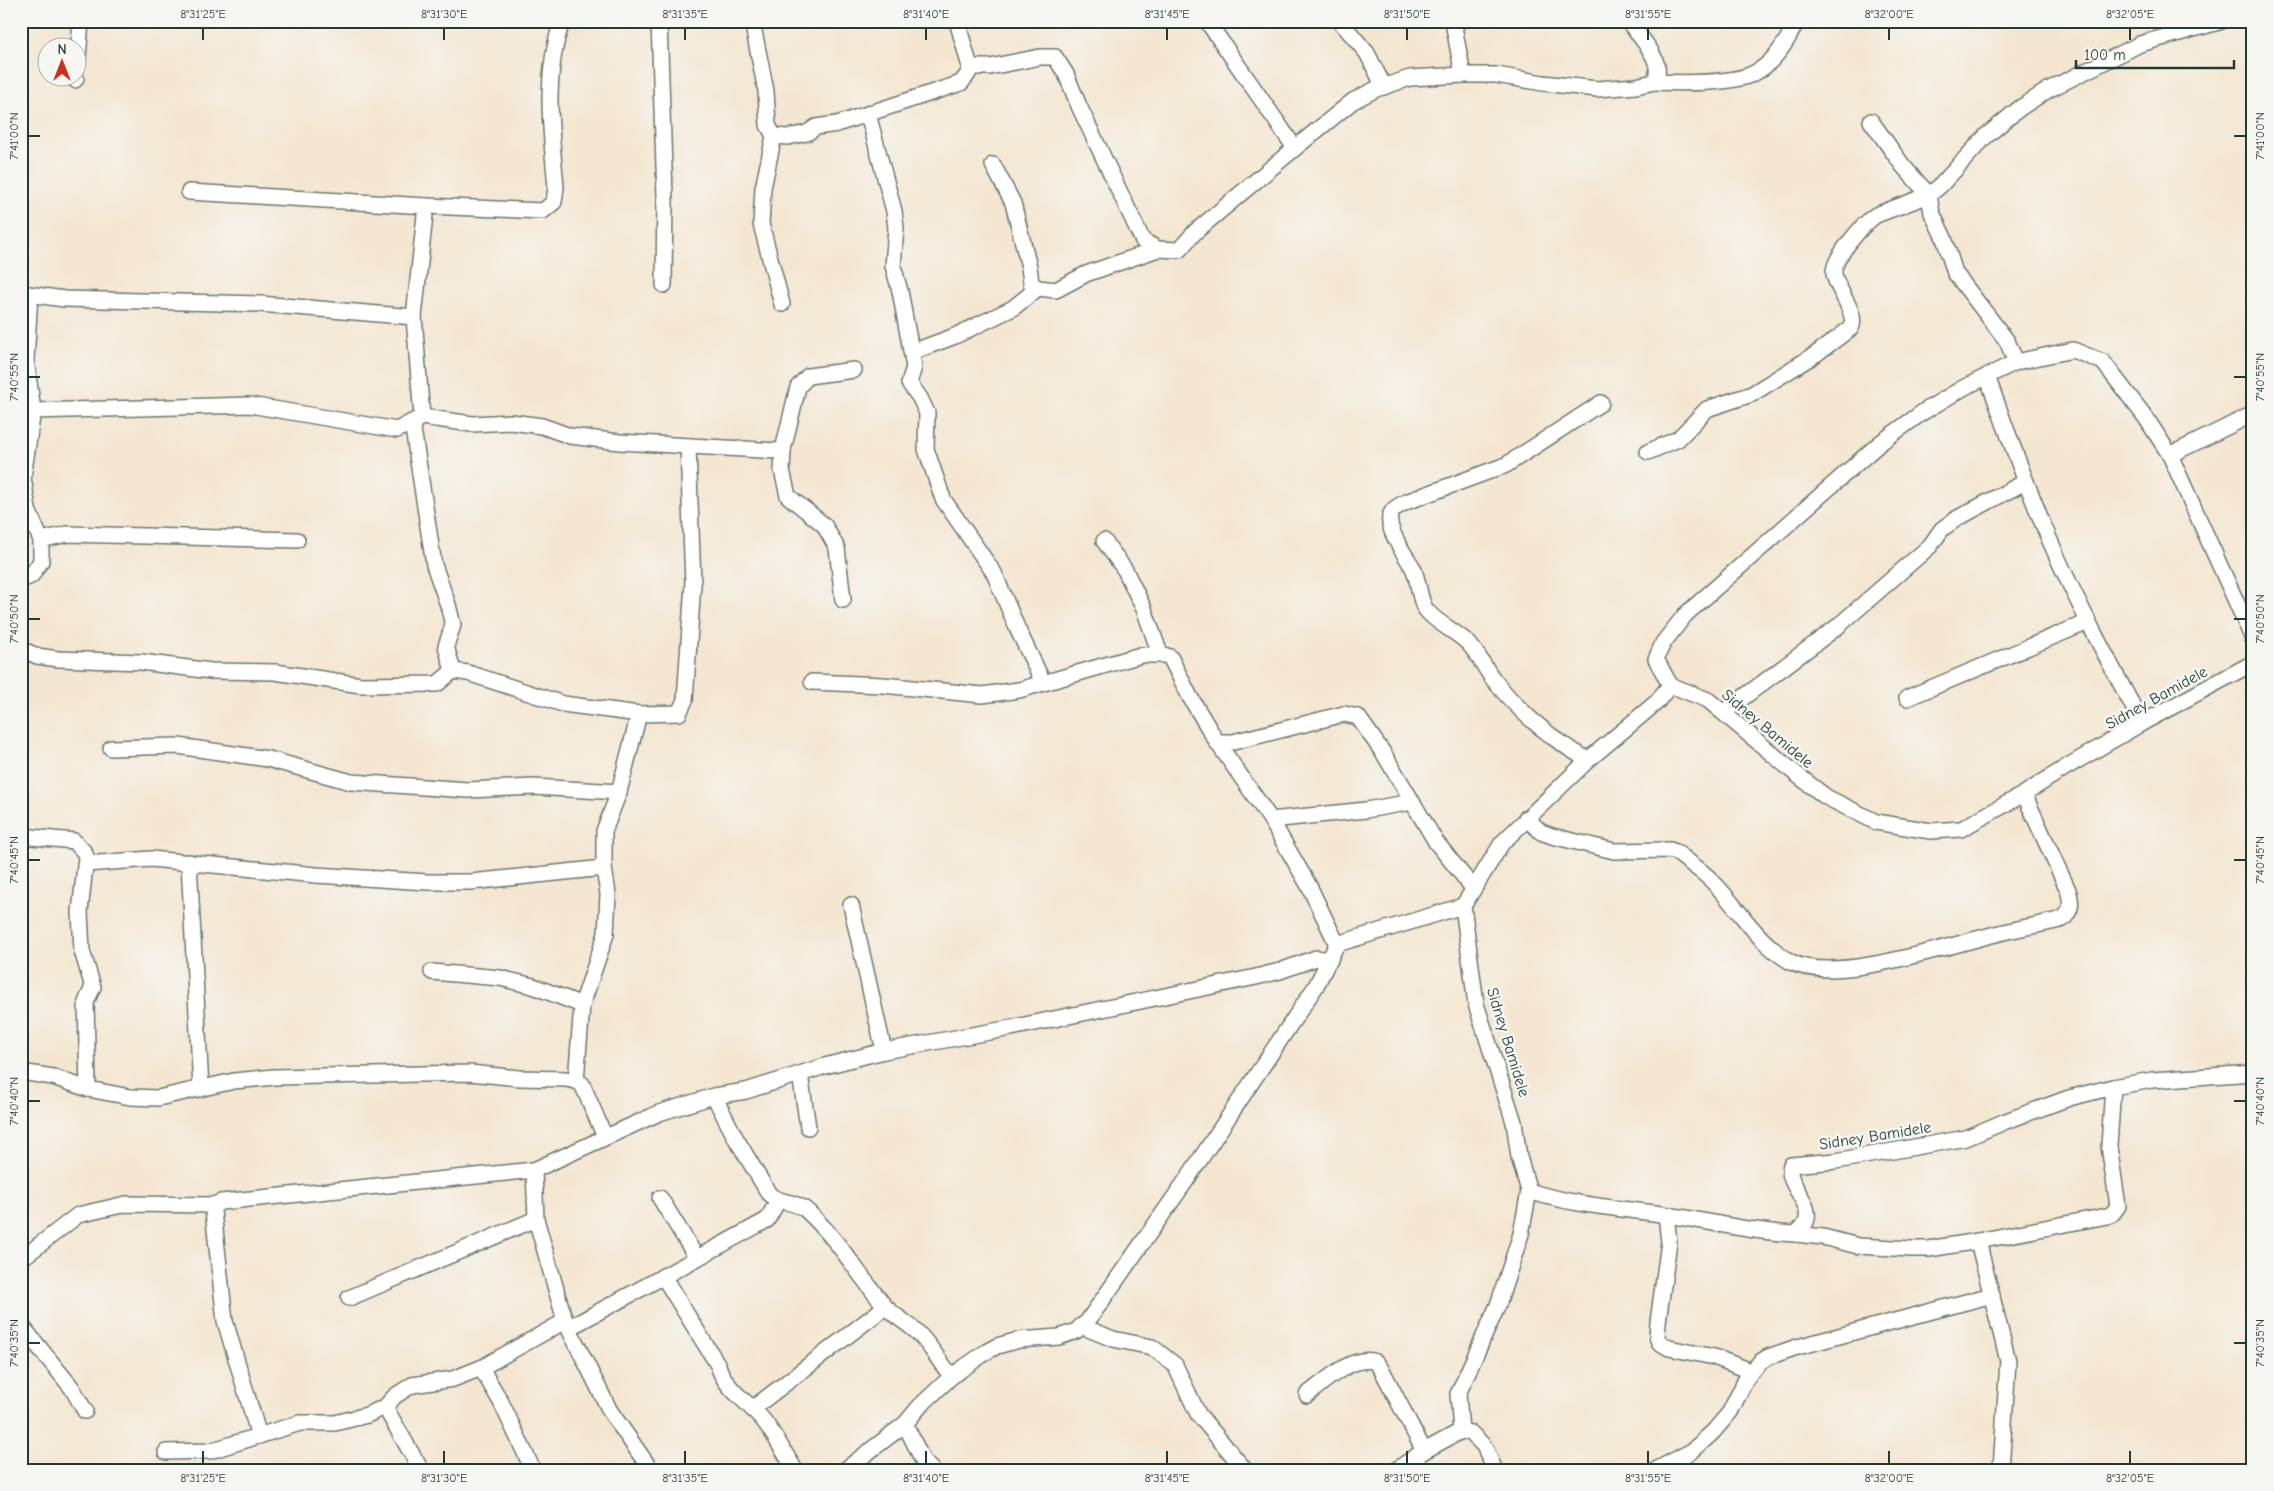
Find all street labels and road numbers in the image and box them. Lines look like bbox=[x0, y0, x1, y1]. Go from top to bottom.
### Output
street label: Sidney Bamidele bbox=[2103, 663, 2210, 733]
street label: Sidney Bamidele bbox=[1718, 685, 1817, 772]
street label: Sidney Bamidele bbox=[1483, 985, 1533, 1099]
street label: Sidney Bamidele bbox=[1818, 1118, 1933, 1154]

